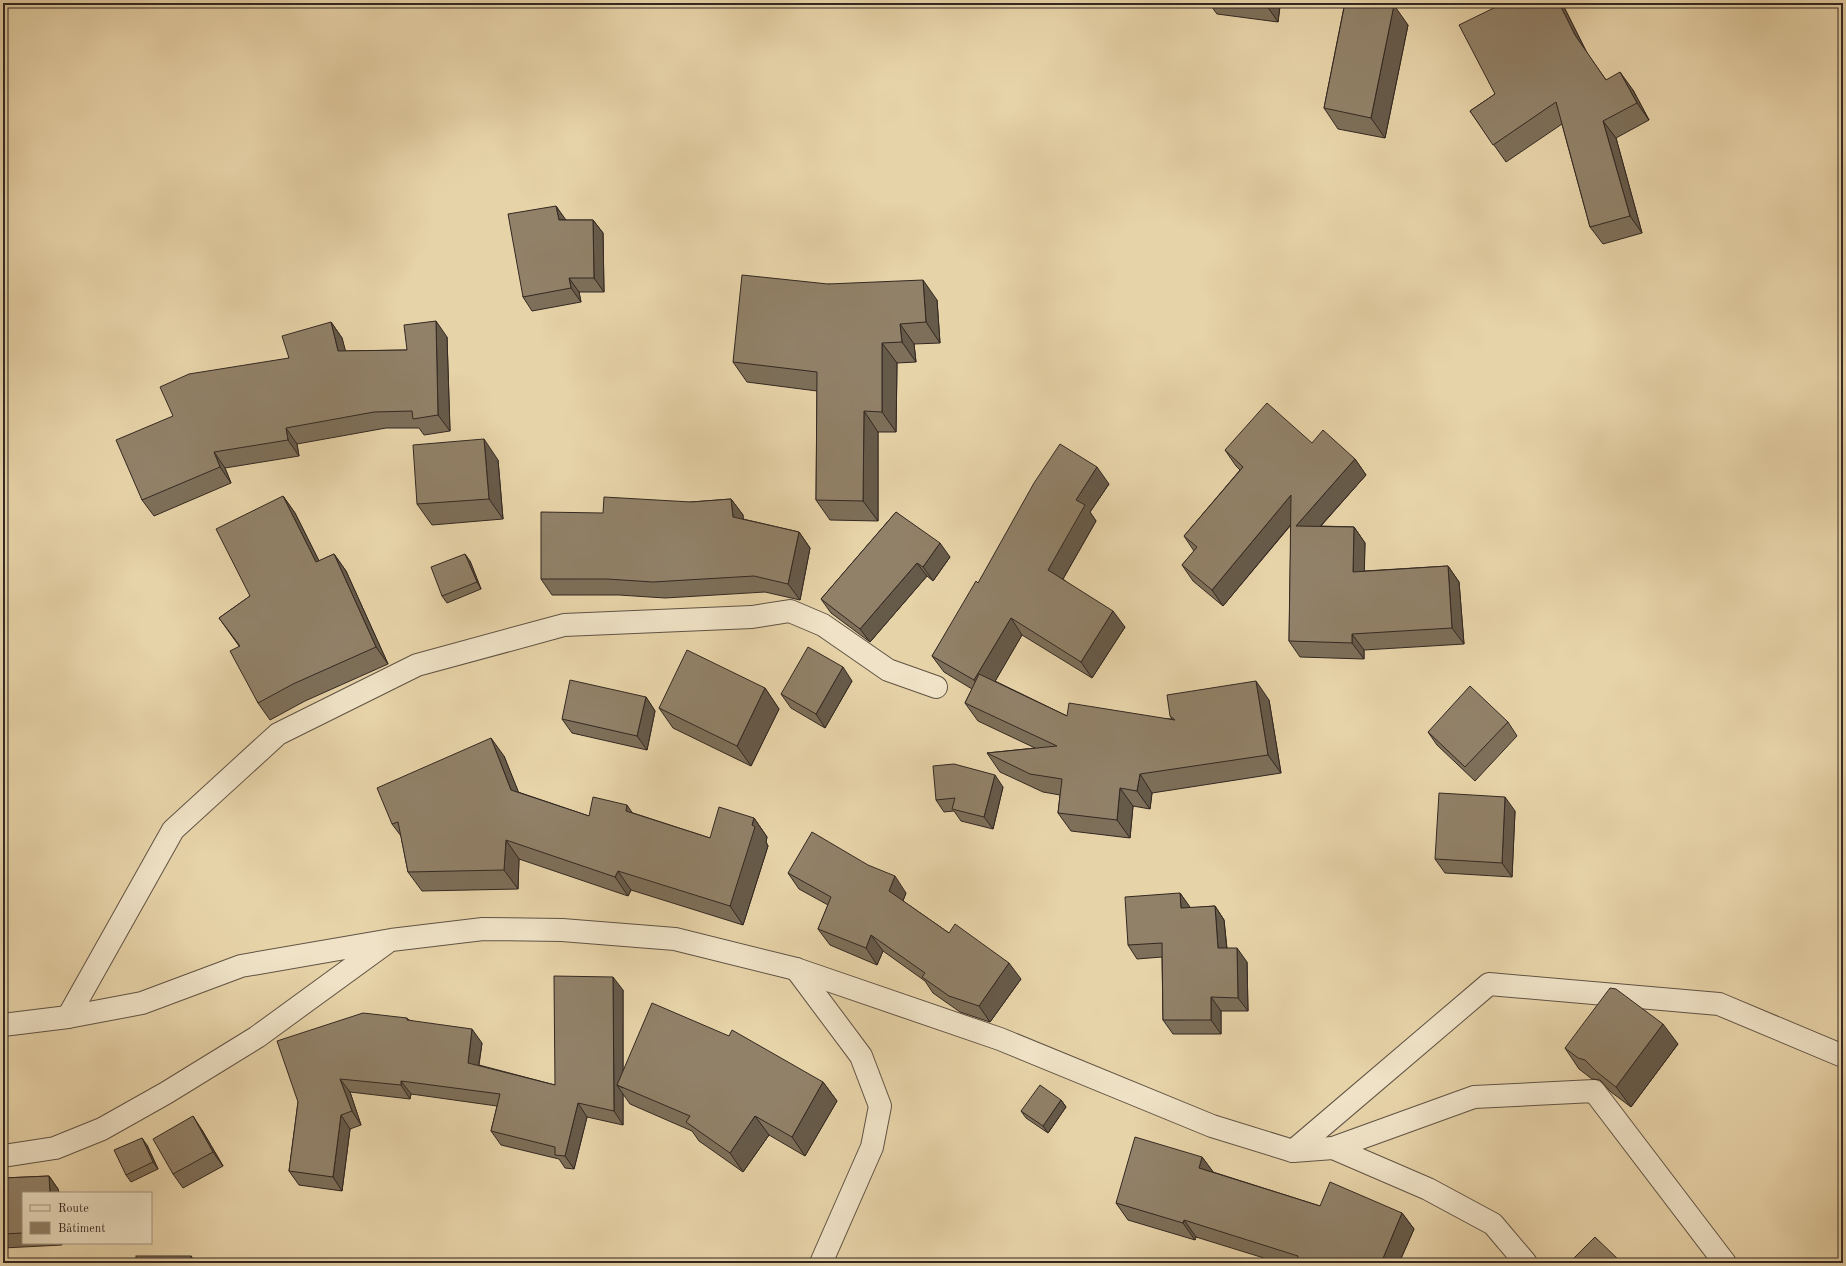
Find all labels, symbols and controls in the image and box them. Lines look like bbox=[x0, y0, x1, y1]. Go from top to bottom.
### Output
legend bbox=[22, 1192, 152, 1244]
text: Route bbox=[58, 1203, 89, 1215]
text: Bâtiment bbox=[58, 1223, 105, 1235]

